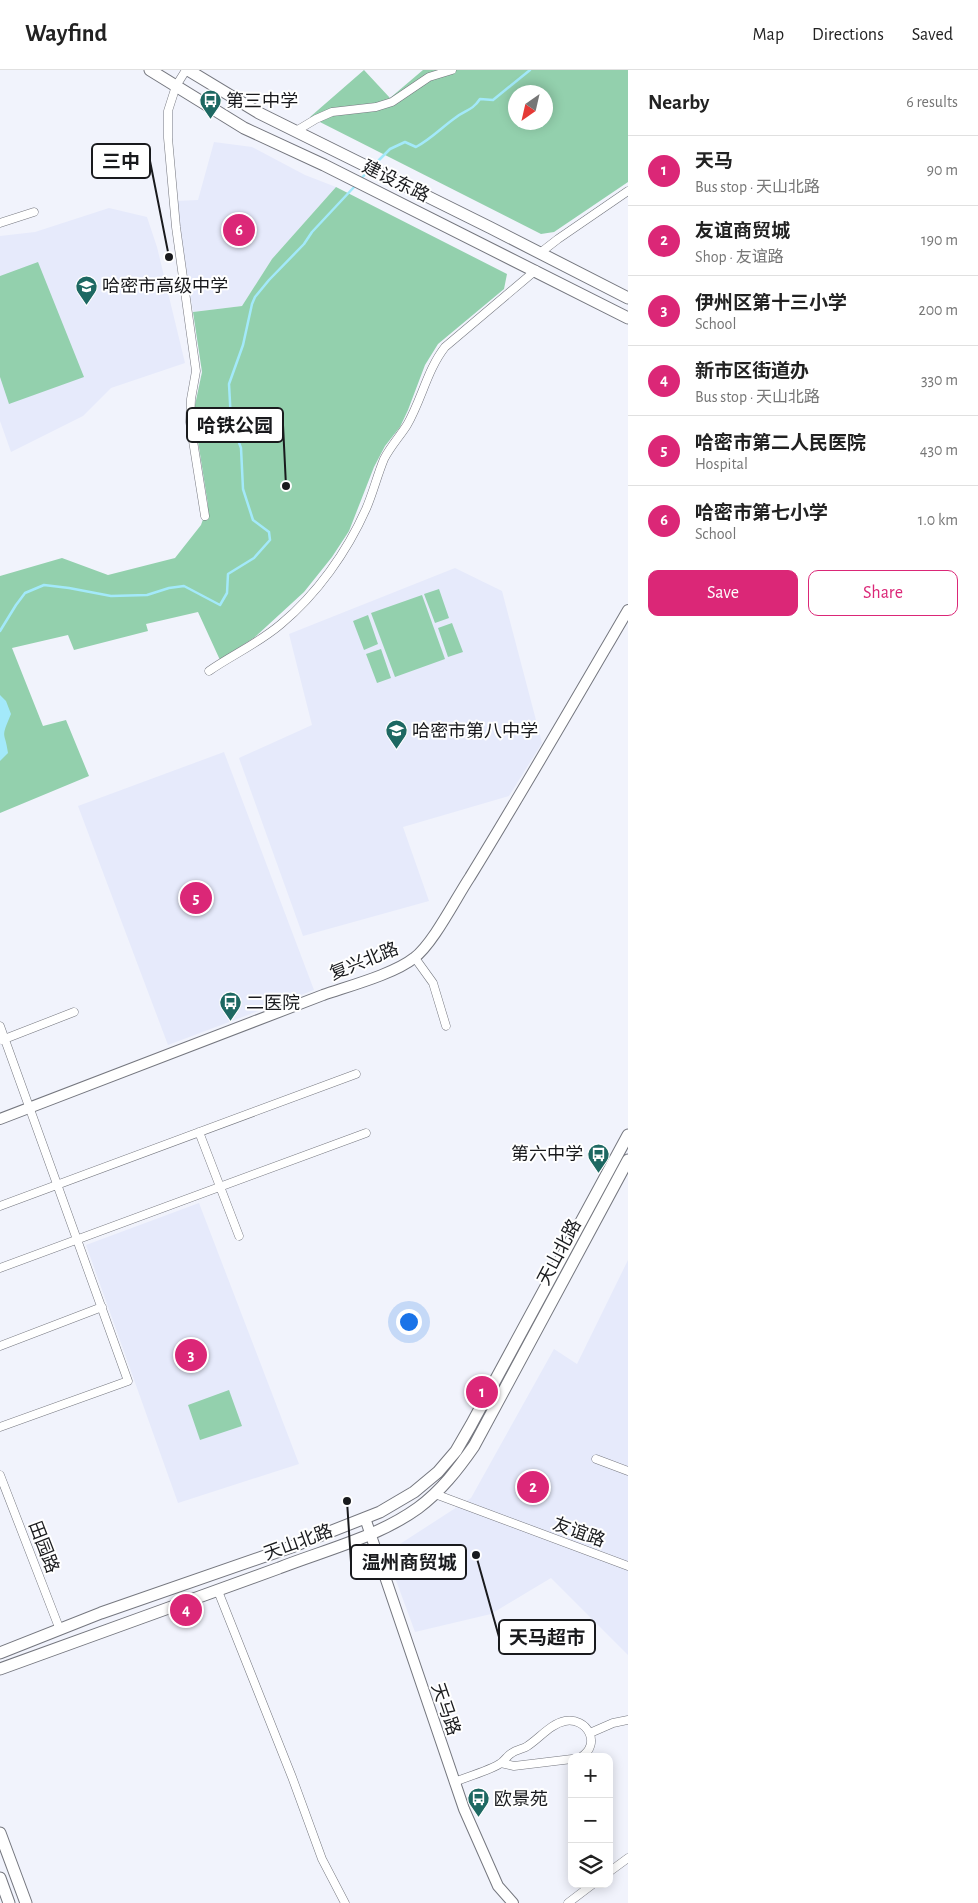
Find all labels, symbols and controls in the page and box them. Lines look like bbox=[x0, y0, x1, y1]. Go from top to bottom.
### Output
text: Wayfind bbox=[25, 22, 107, 46]
text: Map bbox=[753, 26, 784, 44]
text: Directions bbox=[812, 26, 884, 44]
text: Saved bbox=[912, 26, 953, 44]
north arrow bbox=[508, 85, 553, 130]
bus stop icon: 第三中学 bbox=[198, 89, 222, 120]
place label: 第三中学 bbox=[226, 91, 298, 111]
text: Nearby bbox=[648, 92, 709, 113]
text: 6 results bbox=[906, 94, 958, 110]
callout: 三中 bbox=[92, 144, 150, 178]
text: 三中 bbox=[102, 152, 140, 172]
text: 天马 bbox=[695, 152, 733, 171]
street label: 建设东路 bbox=[359, 156, 433, 206]
text: 1 bbox=[661, 162, 667, 178]
text: 90 m bbox=[927, 162, 958, 178]
text: Bus stop · 天山北路 bbox=[695, 179, 820, 195]
pin: 6 bbox=[223, 211, 255, 249]
text: 友谊商贸城 bbox=[695, 222, 790, 241]
text: 2 bbox=[660, 232, 668, 248]
text: 190 m bbox=[921, 232, 958, 248]
text: Shop · 友谊路 bbox=[695, 249, 784, 265]
school or university icon: 哈密市高级中学 bbox=[74, 274, 98, 305]
place label: 哈密市高级中学 bbox=[102, 276, 228, 296]
text: 伊州区第十三小学 bbox=[695, 294, 847, 313]
text: 3 bbox=[661, 302, 667, 318]
text: 200 m bbox=[918, 302, 958, 318]
text: School bbox=[695, 316, 736, 332]
text: 新市区街道办 bbox=[695, 362, 809, 381]
text: 4 bbox=[660, 372, 668, 388]
text: 330 m bbox=[921, 372, 958, 388]
text: Bus stop · 天山北路 bbox=[695, 389, 820, 405]
callout: 哈铁公园 bbox=[187, 408, 283, 442]
text: 哈铁公园 bbox=[197, 415, 273, 436]
text: 哈密市第二人民医院 bbox=[695, 434, 866, 453]
text: 5 bbox=[661, 442, 667, 458]
text: 430 m bbox=[920, 442, 958, 458]
text: Hospital bbox=[695, 456, 748, 472]
text: 哈密市第七小学 bbox=[695, 504, 828, 523]
text: 6 bbox=[660, 512, 668, 528]
text: 1.0 km bbox=[918, 512, 958, 528]
text: School bbox=[695, 526, 736, 542]
button: Save bbox=[648, 570, 798, 616]
button: Share bbox=[808, 570, 958, 616]
school or university icon: 哈密市第八中学 bbox=[384, 719, 408, 750]
place label: 哈密市第八中学 bbox=[412, 721, 538, 741]
pin: 5 bbox=[180, 879, 212, 917]
street label: 复兴北路 bbox=[327, 938, 401, 984]
bus stop icon: 二医院 bbox=[218, 991, 242, 1022]
place label: 二医院 bbox=[246, 993, 300, 1013]
bus stop icon: 第六中学 bbox=[587, 1142, 611, 1173]
place label: 第六中学 bbox=[511, 1144, 583, 1164]
street label: 天山北路 bbox=[533, 1216, 585, 1288]
your location bbox=[396, 1309, 422, 1335]
pin: 3 bbox=[175, 1336, 207, 1374]
pin: 1 bbox=[466, 1373, 498, 1411]
pin: 2 bbox=[517, 1468, 549, 1506]
street label: 友谊路 bbox=[550, 1513, 608, 1551]
street label: 田园路 bbox=[25, 1518, 63, 1576]
street label: 天山北路 bbox=[261, 1520, 335, 1564]
callout: 温州商贸城 bbox=[351, 1545, 466, 1579]
text: 温州商贸城 bbox=[361, 1552, 457, 1573]
pin: 4 bbox=[170, 1591, 202, 1629]
callout: 天马超市 bbox=[499, 1620, 595, 1654]
text: 天马超市 bbox=[509, 1627, 585, 1648]
street label: 天马路 bbox=[428, 1680, 464, 1738]
map controls bbox=[568, 1753, 613, 1888]
button: + bbox=[568, 1753, 613, 1798]
bus stop icon: 欧景苑 bbox=[466, 1787, 490, 1818]
place label: 欧景苑 bbox=[494, 1789, 548, 1809]
button: − bbox=[568, 1798, 613, 1843]
button: layers bbox=[568, 1843, 613, 1888]

